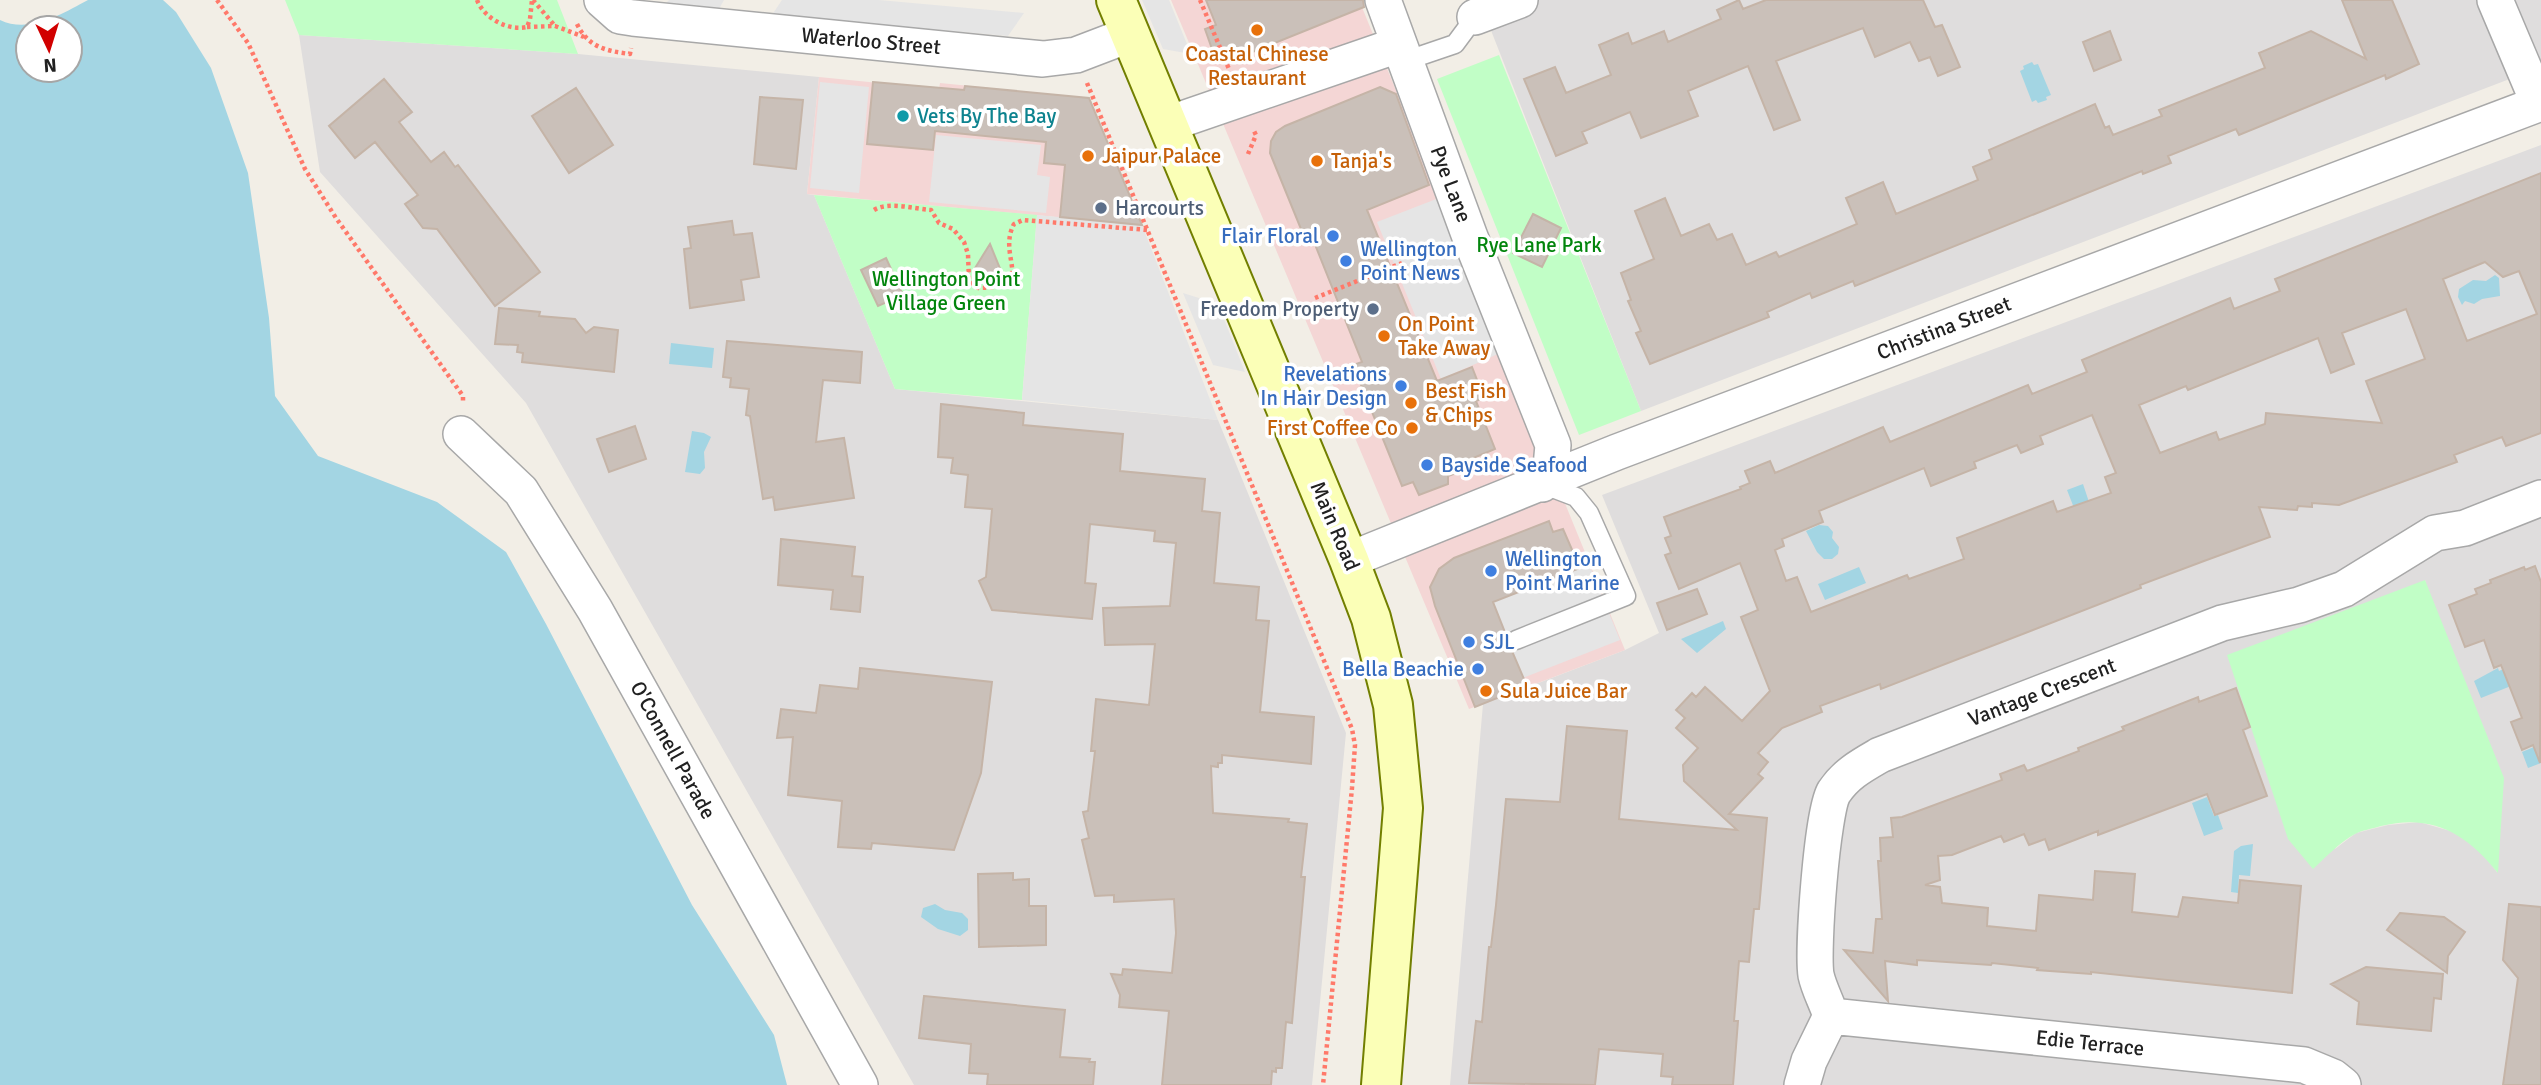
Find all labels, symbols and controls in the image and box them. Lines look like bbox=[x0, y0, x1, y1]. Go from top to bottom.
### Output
north arrow bbox=[14, 14, 84, 84]
street label: Waterloo Street bbox=[800, 22, 942, 60]
marker: Coastal Chinese Restaurant bbox=[1249, 22, 1265, 38]
place label: Coastal Chinese Restaurant bbox=[1185, 41, 1329, 91]
text: N bbox=[43, 53, 58, 77]
place label: Vets By The Bay bbox=[917, 103, 1057, 129]
marker: Vets By The Bay bbox=[895, 108, 911, 124]
street label: Pye Lane bbox=[1425, 142, 1477, 226]
place label: Jaipur Palace bbox=[1102, 143, 1221, 169]
marker: Jaipur Palace bbox=[1080, 148, 1096, 164]
place label: Tanja's bbox=[1331, 148, 1392, 174]
marker: Tanja's bbox=[1309, 153, 1325, 169]
place label: Harcourts bbox=[1115, 195, 1204, 221]
marker: Harcourts bbox=[1093, 200, 1109, 216]
place label: Flair Floral bbox=[1221, 223, 1319, 249]
marker: Flair Floral bbox=[1325, 228, 1341, 244]
park label: Rye Lane Park bbox=[1476, 232, 1602, 258]
place label: Wellington Point News bbox=[1360, 236, 1460, 286]
marker: Wellington Point News bbox=[1338, 253, 1354, 269]
park label: Wellington Point Village Green bbox=[872, 266, 1020, 316]
street label: Christina Street bbox=[1873, 290, 2015, 366]
place label: Freedom Property bbox=[1200, 296, 1359, 322]
marker: Freedom Property bbox=[1365, 301, 1381, 317]
place label: On Point Take Away bbox=[1398, 311, 1491, 361]
marker: On Point Take Away bbox=[1376, 328, 1392, 344]
place label: Revelations In Hair Design bbox=[1260, 361, 1387, 411]
marker: Revelations In Hair Design bbox=[1393, 378, 1409, 394]
place label: Best Fish & Chips bbox=[1425, 378, 1507, 428]
marker: Best Fish & Chips bbox=[1403, 395, 1419, 411]
place label: First Coffee Co bbox=[1267, 415, 1398, 441]
marker: First Coffee Co bbox=[1404, 420, 1420, 436]
place label: Bayside Seafood bbox=[1441, 452, 1588, 478]
marker: Bayside Seafood bbox=[1419, 457, 1435, 473]
street label: Main Road bbox=[1305, 477, 1365, 575]
place label: Wellington Point Marine bbox=[1505, 546, 1620, 596]
marker: Wellington Point Marine bbox=[1483, 563, 1499, 579]
place label: SJL bbox=[1483, 629, 1515, 655]
marker: SJL bbox=[1461, 634, 1477, 650]
street label: Vantage Crescent bbox=[1964, 652, 2120, 732]
place label: Bella Beachie bbox=[1342, 656, 1464, 682]
marker: Bella Beachie bbox=[1470, 661, 1486, 677]
street label: O'Connell Parade bbox=[624, 677, 722, 823]
place label: Sula Juice Bar bbox=[1500, 678, 1627, 704]
marker: Sula Juice Bar bbox=[1478, 683, 1494, 699]
street label: Edie Terrace bbox=[2035, 1024, 2145, 1062]

